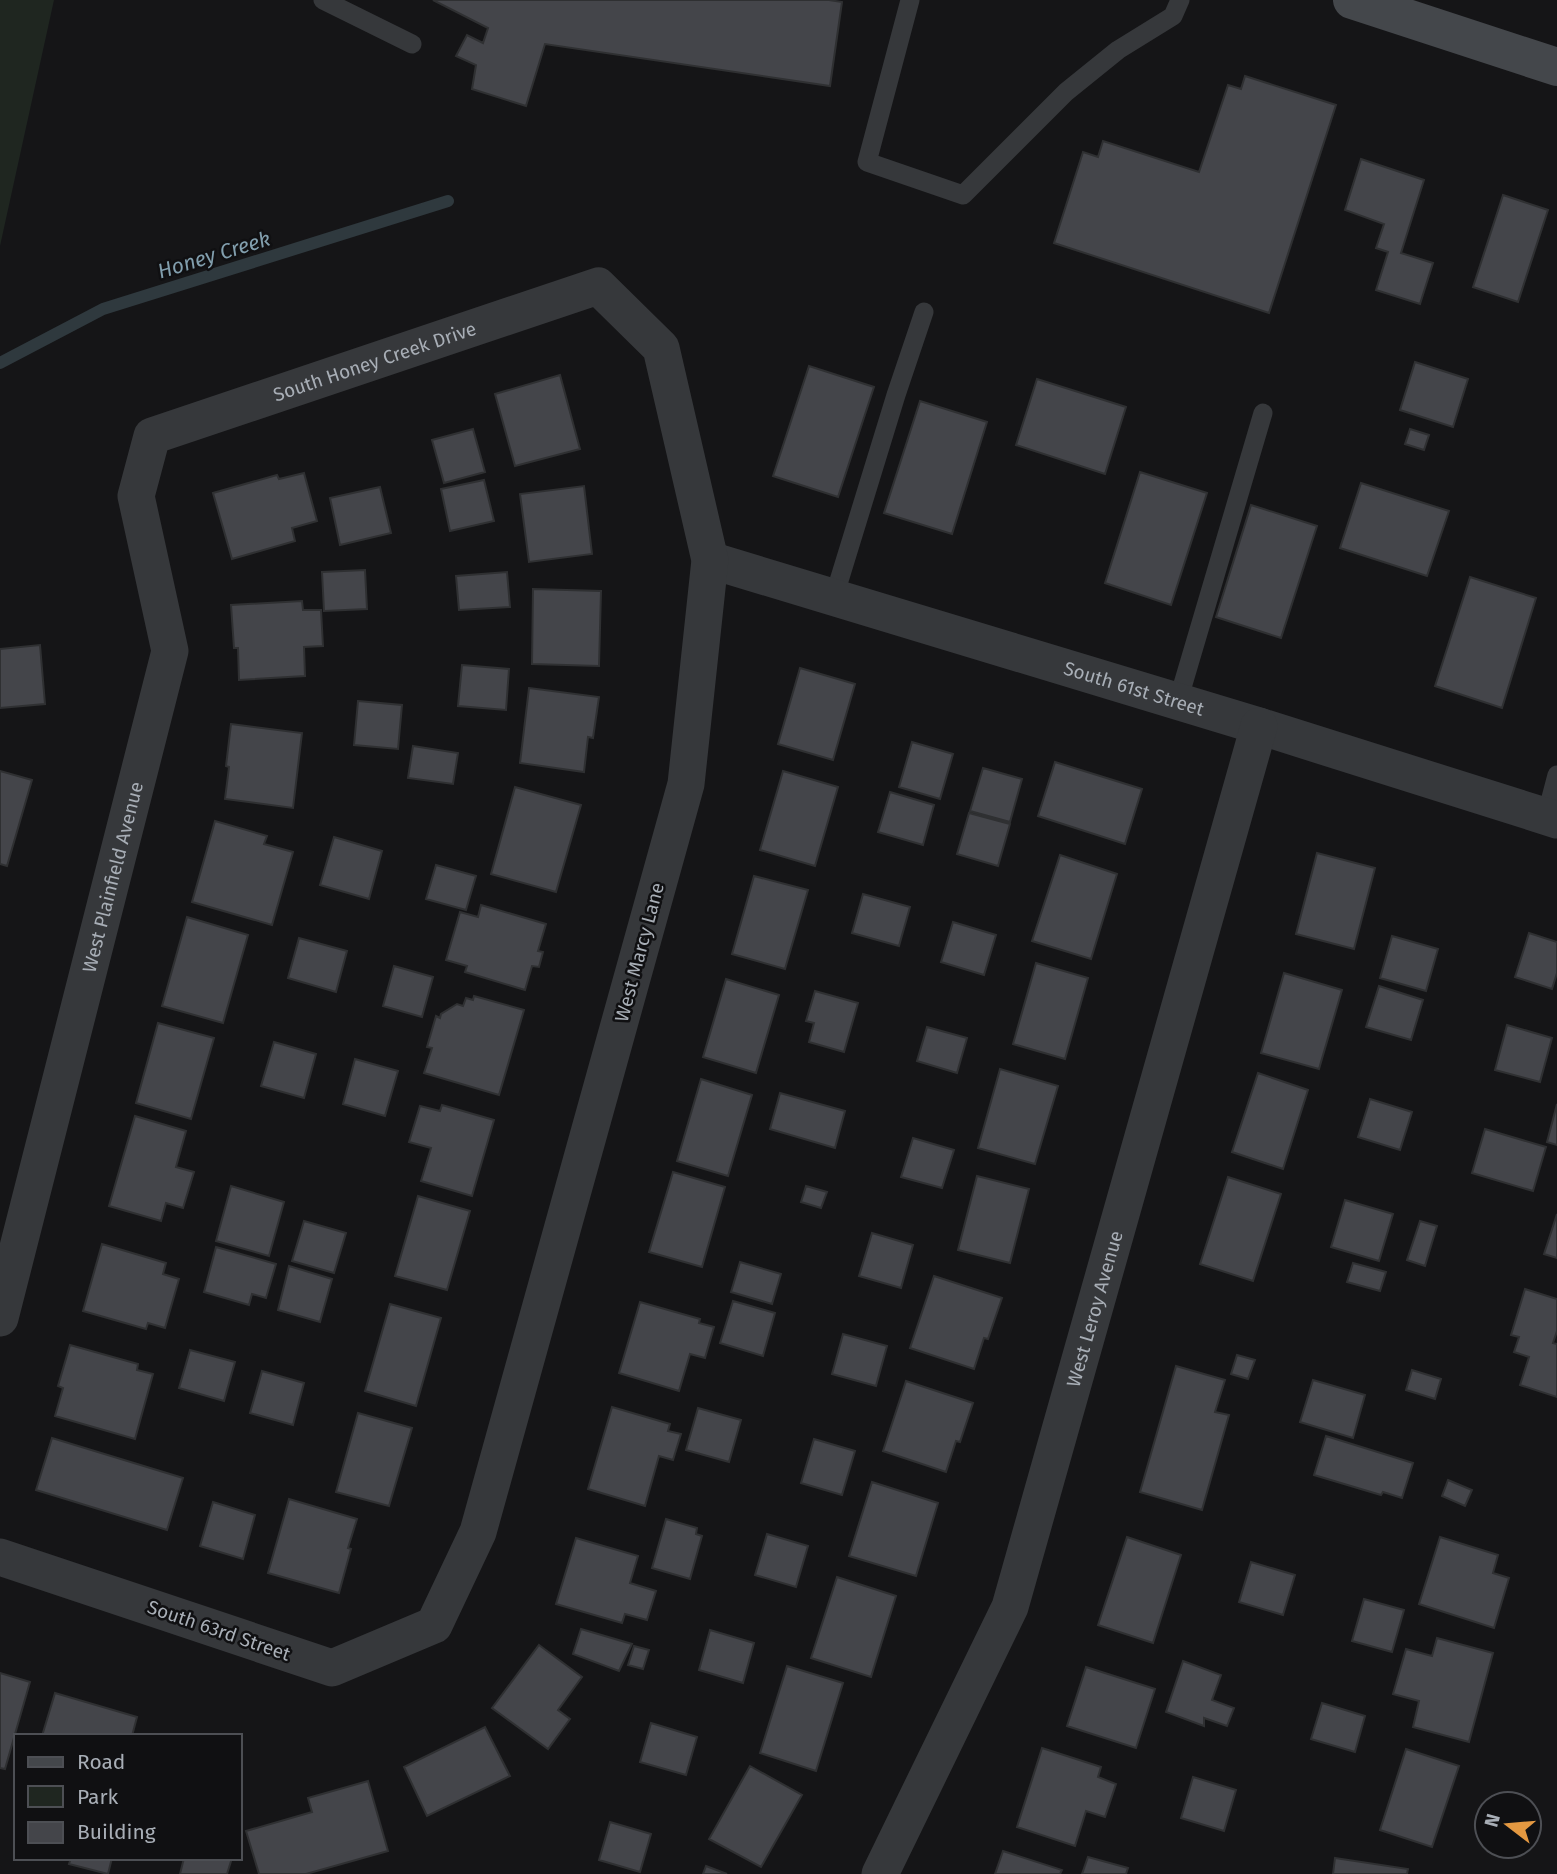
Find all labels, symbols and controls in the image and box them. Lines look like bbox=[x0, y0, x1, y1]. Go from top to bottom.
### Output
water label: Honey Creek bbox=[154, 226, 274, 284]
street label: South Honey Creek Drive bbox=[270, 317, 479, 406]
street label: South 61st Street bbox=[1061, 657, 1207, 721]
street label: West Plainfield Avenue bbox=[77, 779, 148, 975]
street label: West Marcy Lane bbox=[610, 880, 669, 1024]
street label: West Leroy Avenue bbox=[1062, 1228, 1128, 1390]
street label: South 63rd Street bbox=[144, 1595, 293, 1666]
legend bbox=[14, 1734, 242, 1860]
text: Road bbox=[77, 1749, 125, 1775]
text: Park bbox=[77, 1784, 119, 1810]
north arrow bbox=[1473, 1790, 1543, 1860]
text: N bbox=[1479, 1811, 1505, 1830]
text: Building bbox=[77, 1819, 156, 1845]

